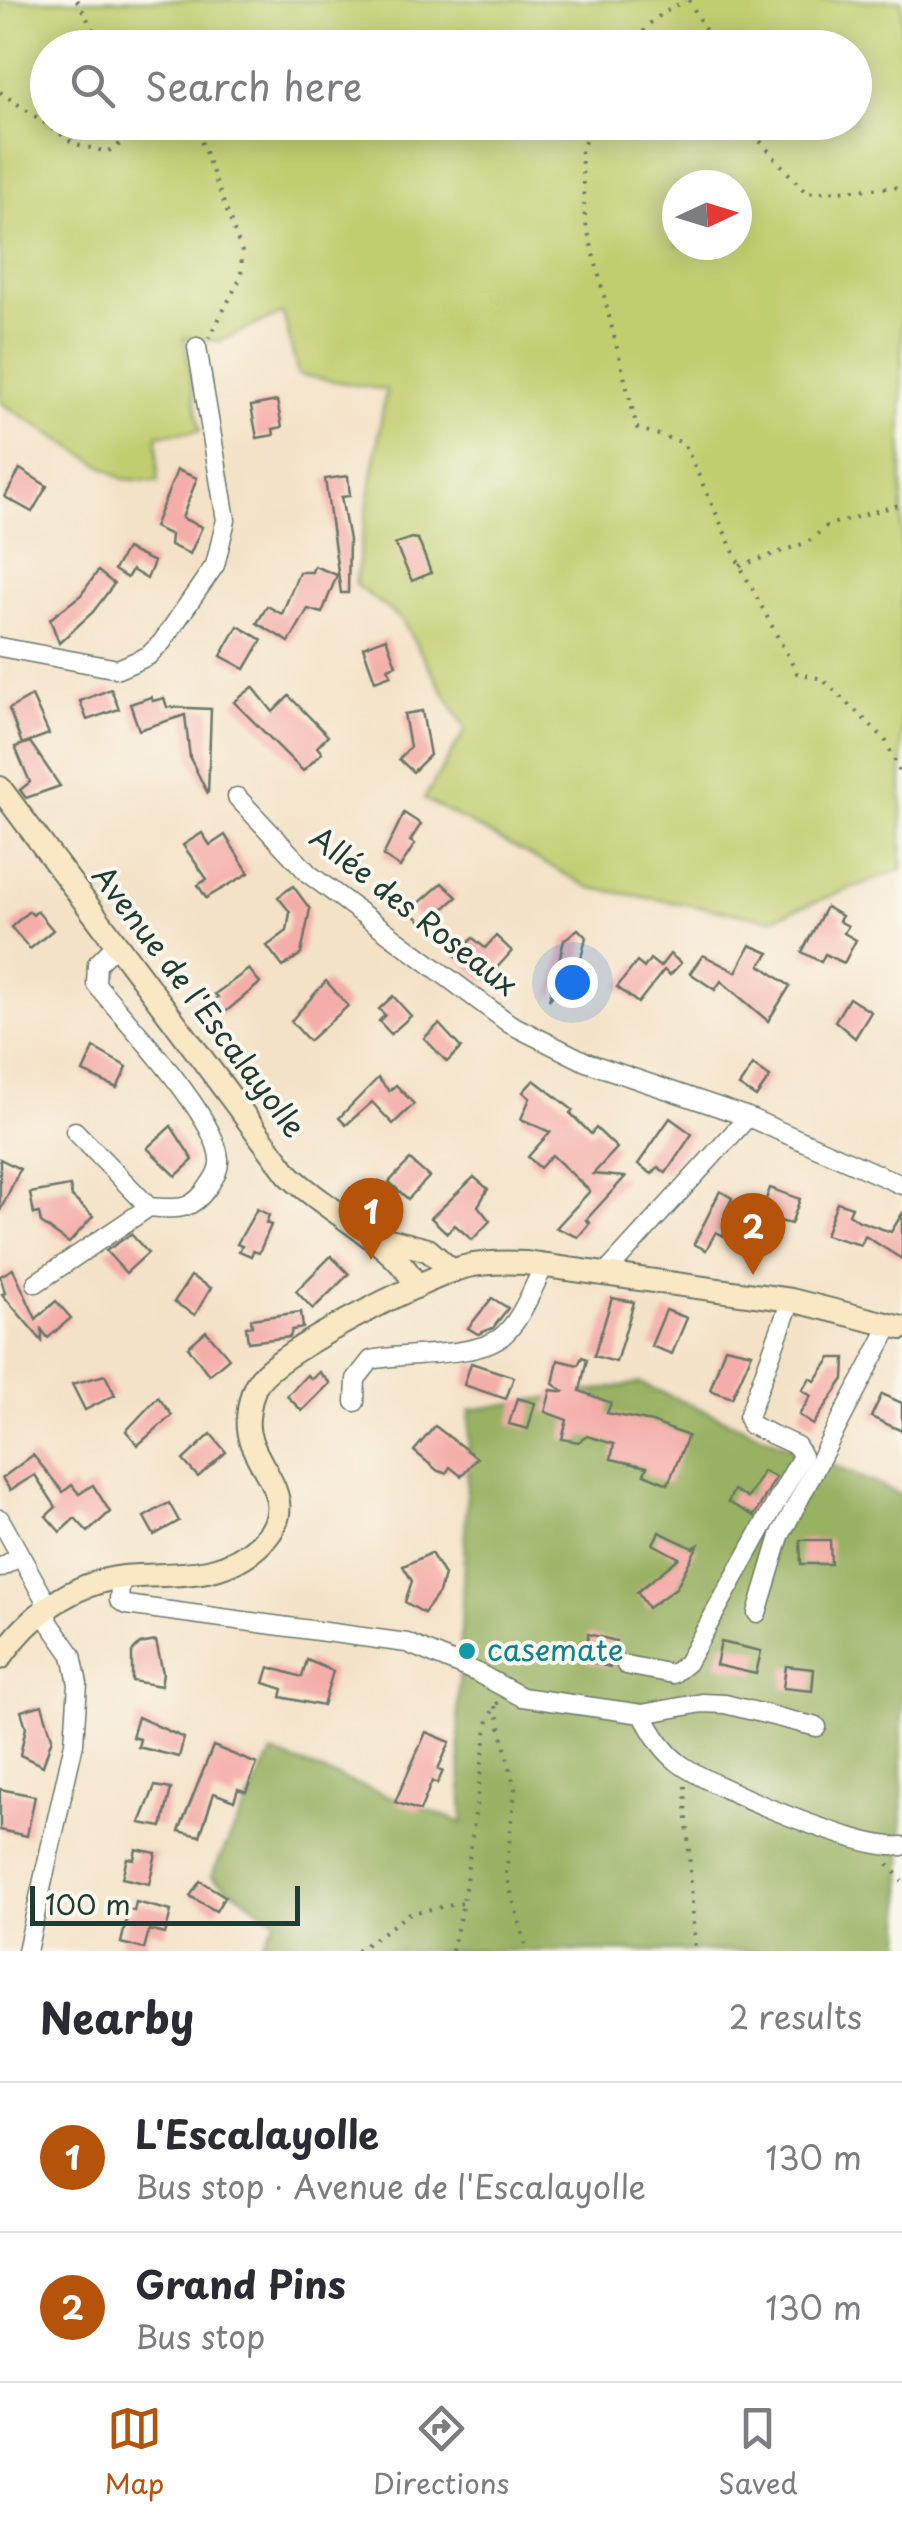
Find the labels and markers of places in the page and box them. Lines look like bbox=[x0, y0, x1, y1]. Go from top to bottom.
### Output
pin: 1 bbox=[338, 1178, 404, 1260]
pin: 2 bbox=[720, 1192, 786, 1275]
place label: casemate bbox=[487, 1626, 624, 1671]
marker: casemate bbox=[456, 1640, 478, 1662]

